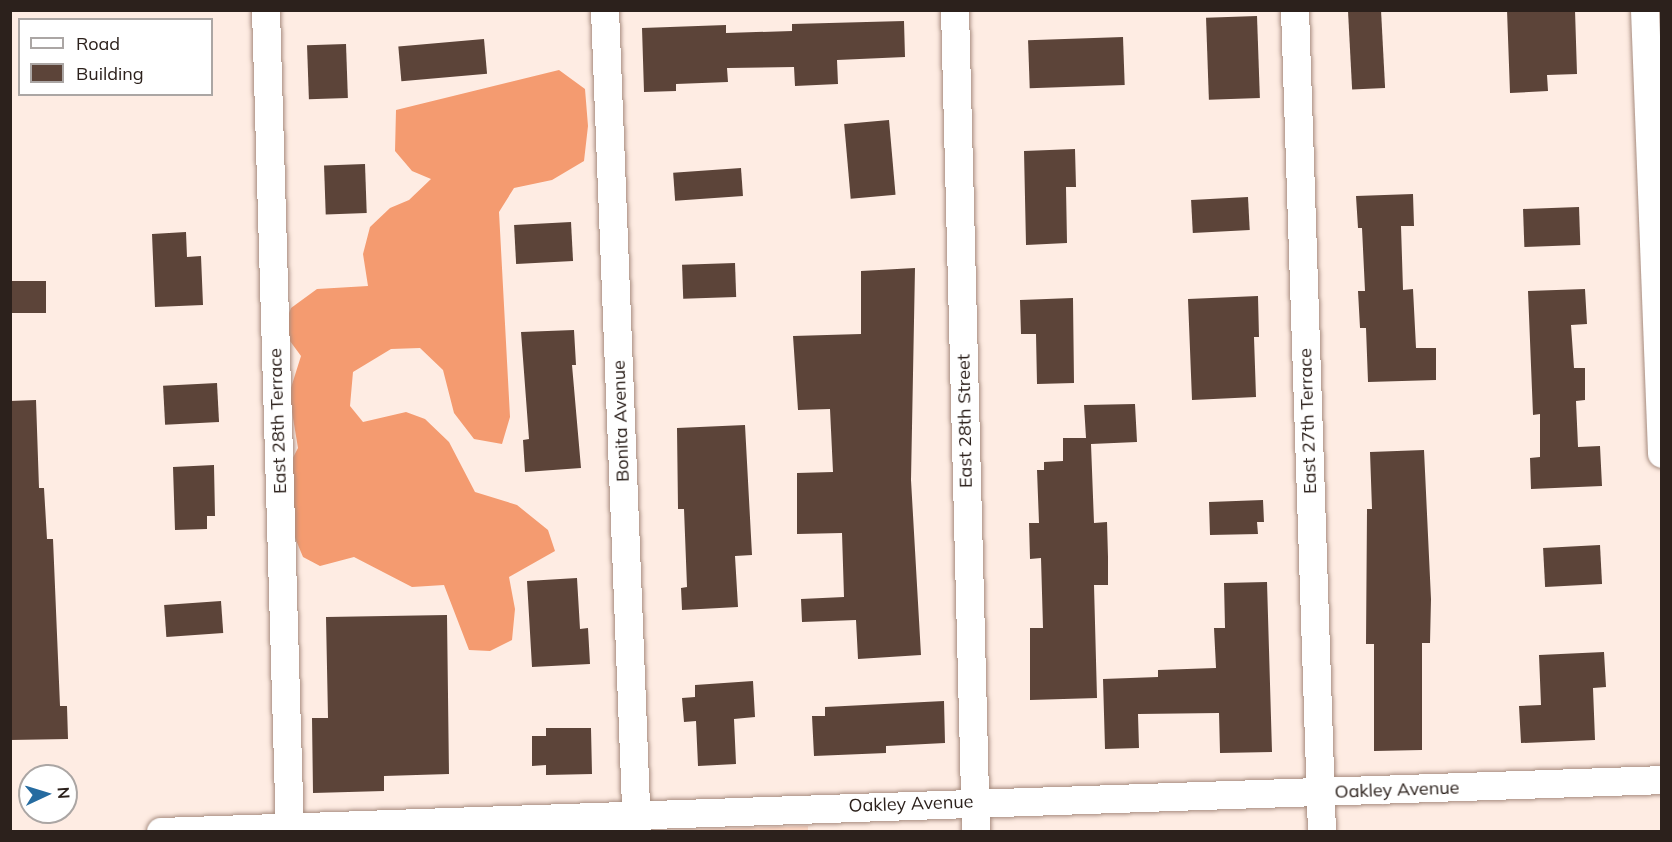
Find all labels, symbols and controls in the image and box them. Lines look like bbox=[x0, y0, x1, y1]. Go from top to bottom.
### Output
legend bbox=[18, 18, 213, 96]
text: Road bbox=[76, 32, 120, 55]
text: Building bbox=[76, 62, 144, 85]
street label: East 28th Terrace bbox=[265, 348, 291, 494]
street label: East 27th Terrace bbox=[1295, 348, 1321, 494]
street label: East 28th Street bbox=[953, 354, 977, 488]
street label: Bonita Avenue bbox=[608, 360, 634, 482]
north arrow bbox=[18, 764, 78, 824]
street label: Oakley Avenue bbox=[1334, 777, 1460, 803]
text: N bbox=[54, 786, 74, 800]
street label: Oakley Avenue bbox=[848, 791, 974, 817]

